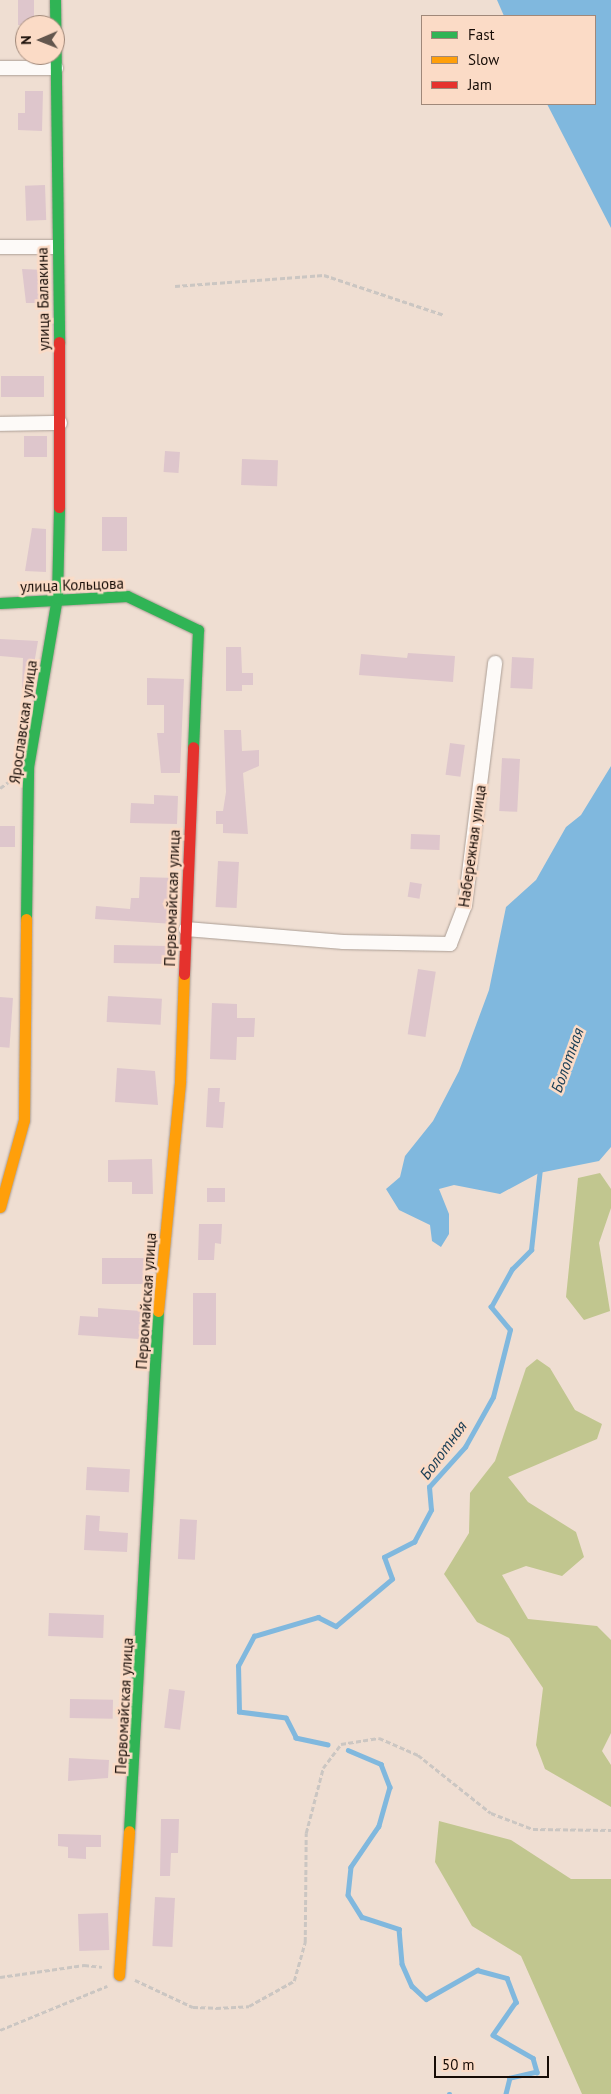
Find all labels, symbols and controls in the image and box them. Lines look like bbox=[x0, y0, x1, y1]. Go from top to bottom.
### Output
north arrow bbox=[15, 15, 65, 65]
legend bbox=[421, 15, 596, 105]
text: Fast bbox=[468, 25, 495, 44]
text: N bbox=[17, 35, 35, 45]
text: Slow bbox=[468, 50, 499, 69]
text: Jam bbox=[468, 75, 492, 94]
street label: улица Балакина bbox=[33, 247, 53, 351]
street label: улица Кольцова bbox=[20, 574, 124, 596]
street label: Ярославская улица bbox=[5, 659, 41, 785]
street label: Набережная улица bbox=[454, 784, 490, 908]
street label: Первомайская улица bbox=[161, 829, 183, 967]
water label: Болотная bbox=[546, 1025, 588, 1095]
street label: Первомайская улица bbox=[132, 1232, 160, 1370]
water label: Болотная bbox=[415, 1417, 471, 1483]
street label: Первомайская улица bbox=[111, 1637, 137, 1775]
scale bar bbox=[436, 2046, 551, 2078]
text: 50 m bbox=[442, 2055, 475, 2074]

